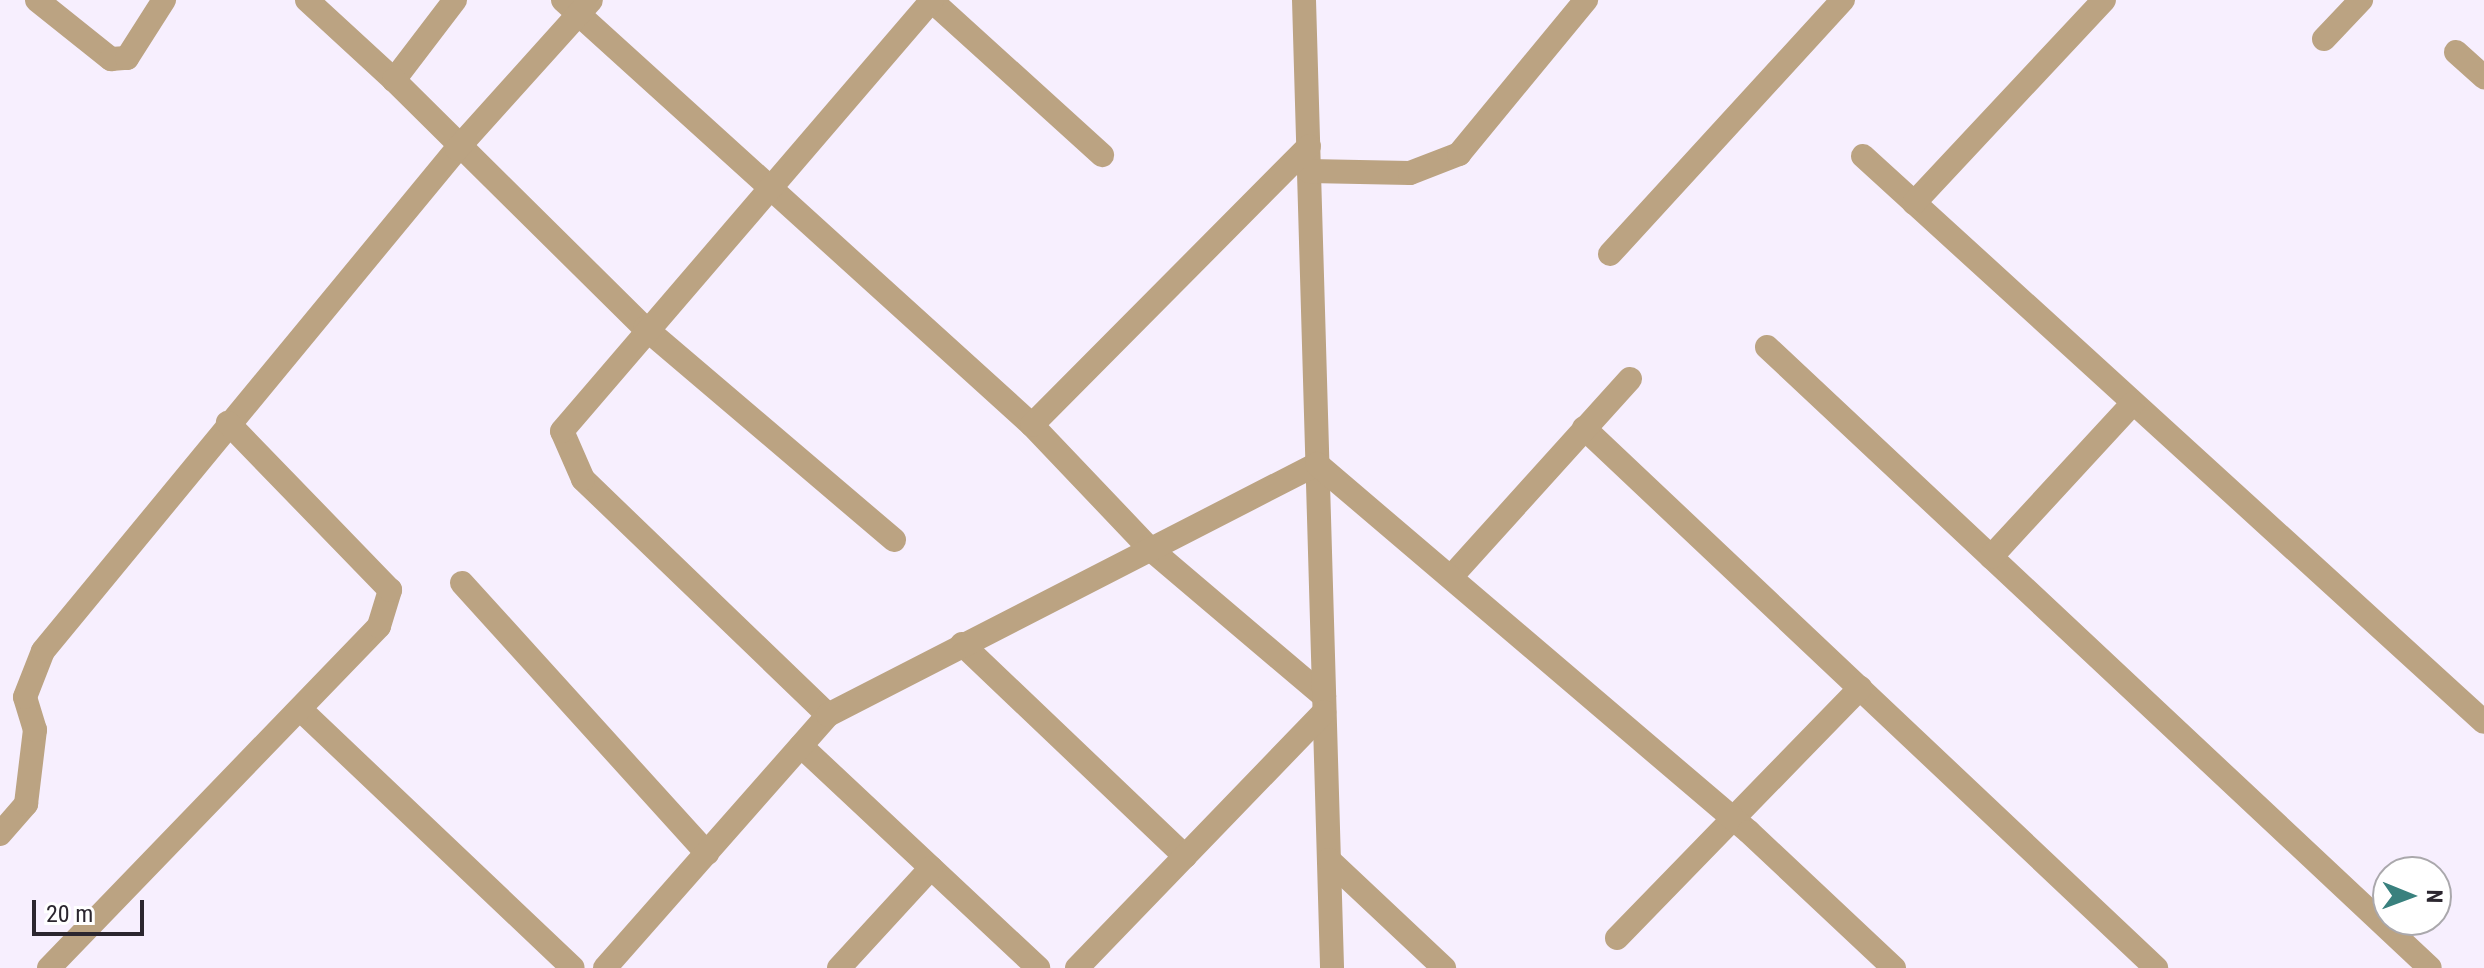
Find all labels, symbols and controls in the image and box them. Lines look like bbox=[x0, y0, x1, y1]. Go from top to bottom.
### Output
north arrow bbox=[2372, 856, 2452, 936]
scale bar bbox=[36, 884, 148, 934]
text: N bbox=[2422, 889, 2447, 903]
text: 20 m bbox=[46, 900, 93, 928]

